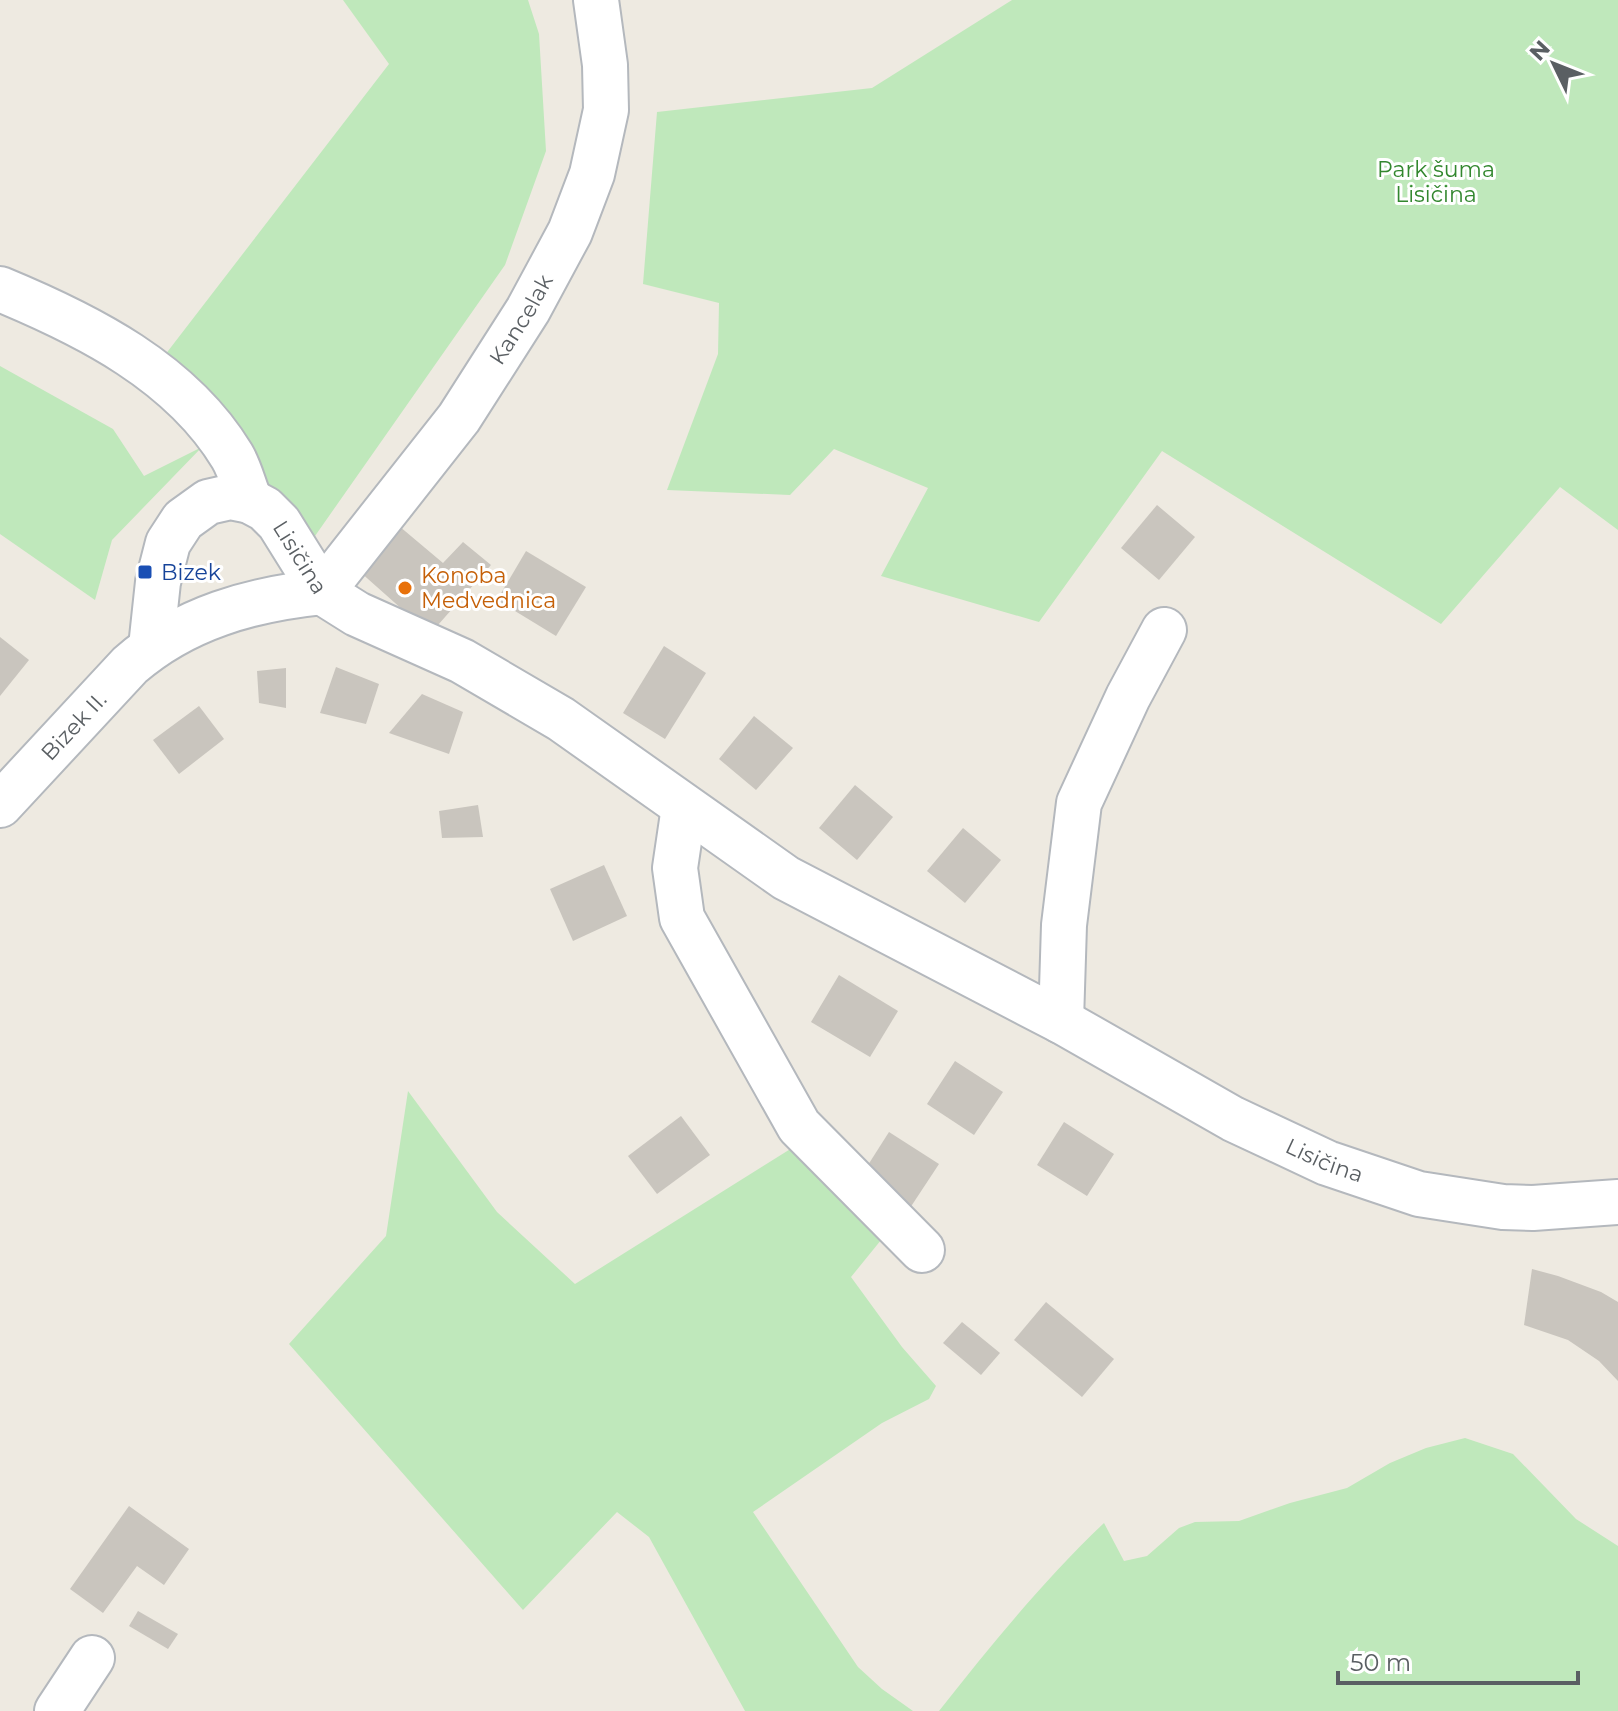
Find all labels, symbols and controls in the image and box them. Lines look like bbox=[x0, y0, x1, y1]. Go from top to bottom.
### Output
north arrow bbox=[1514, 24, 1594, 104]
text: N bbox=[1524, 35, 1556, 66]
park label: Park šuma Lisičina bbox=[1377, 156, 1495, 208]
street label: Kancelak bbox=[483, 269, 559, 370]
street label: Lisičina bbox=[267, 515, 333, 599]
place label: Bizek bbox=[161, 559, 222, 586]
place label: Konoba Medvednica bbox=[421, 562, 556, 614]
marker: Bizek bbox=[136, 563, 154, 581]
marker: Konoba Medvednica bbox=[396, 579, 414, 597]
street label: Bizek II. bbox=[35, 686, 112, 766]
street label: Lisičina bbox=[1281, 1132, 1367, 1188]
scale bar bbox=[1338, 1635, 1578, 1685]
text: 50 m bbox=[1350, 1648, 1411, 1677]

